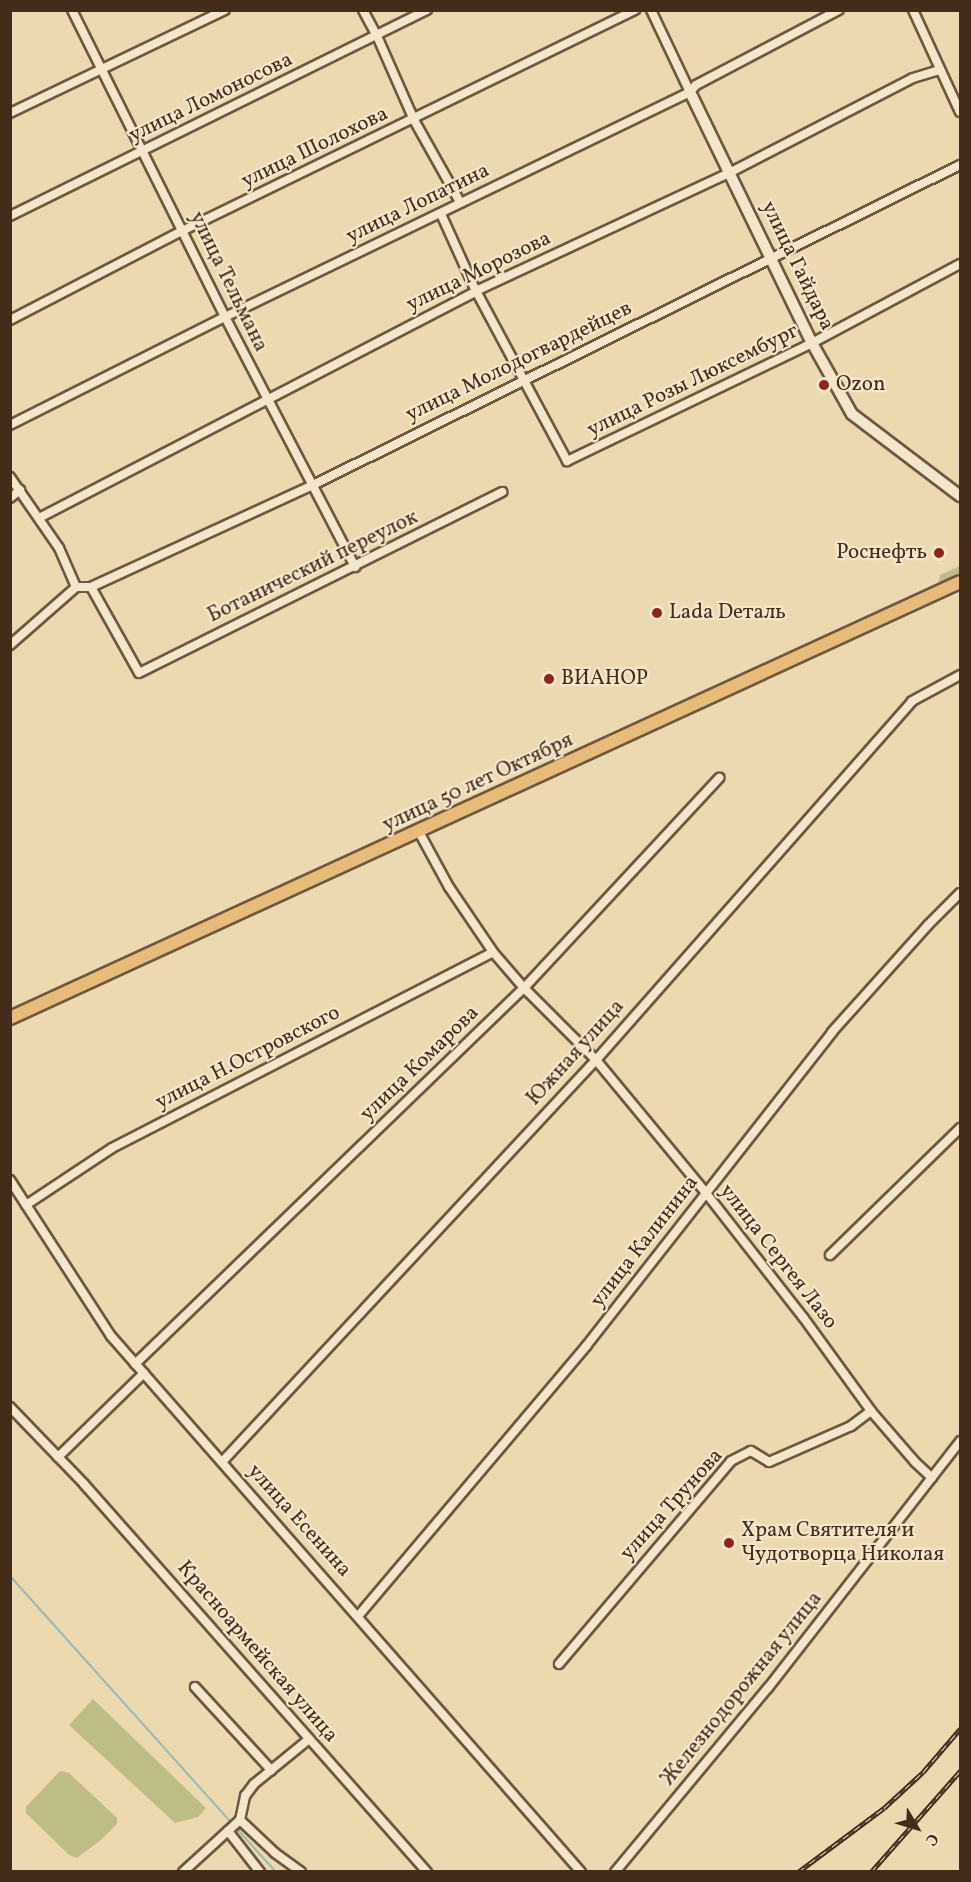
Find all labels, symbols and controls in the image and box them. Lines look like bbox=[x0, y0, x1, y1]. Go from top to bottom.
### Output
street label: улица Ломоносова bbox=[125, 47, 297, 149]
street label: улица Шолохова bbox=[238, 102, 392, 194]
street label: улица Лопатина bbox=[342, 158, 494, 250]
street label: улица Гайдара bbox=[755, 197, 839, 335]
street label: улица Тельмана bbox=[183, 207, 273, 357]
street label: улица Морозова bbox=[403, 226, 555, 318]
street label: улица Молодогвардейцев bbox=[402, 296, 636, 428]
street label: улица Розы Люксембург bbox=[583, 319, 803, 443]
place label: Ozon bbox=[836, 372, 886, 398]
marker: Ozon bbox=[817, 378, 831, 392]
street label: Ботанический переулок bbox=[204, 505, 422, 629]
place label: Роснефть bbox=[836, 540, 927, 566]
marker: Роснефть bbox=[932, 546, 946, 560]
place label: Lada Dеталь bbox=[669, 600, 786, 626]
marker: Lada Dеталь bbox=[650, 606, 664, 620]
place label: ВИАНОР bbox=[561, 666, 648, 692]
marker: ВИАНОР bbox=[542, 672, 556, 686]
street label: улица 50 лет Октября bbox=[379, 728, 577, 838]
street label: Южная улица bbox=[522, 994, 630, 1112]
street label: улица Н.Островского bbox=[151, 1001, 345, 1115]
street label: улица Комарова bbox=[355, 1001, 485, 1127]
street label: улица Калинина bbox=[586, 1171, 704, 1313]
street label: улица Сергея Лазо bbox=[713, 1179, 843, 1335]
street label: улица Трунова bbox=[615, 1444, 729, 1566]
street label: улица Есенина bbox=[242, 1459, 356, 1583]
place label: Храм Святителя и Чудотворца Николая bbox=[741, 1518, 944, 1568]
marker: Храм Святителя и Чудотворца Николая bbox=[722, 1536, 736, 1550]
street label: Красноармейская улица bbox=[171, 1556, 343, 1748]
street label: Железнодорожная улица bbox=[656, 1586, 828, 1792]
north arrow bbox=[887, 1798, 947, 1858]
text: С bbox=[919, 1828, 943, 1850]

